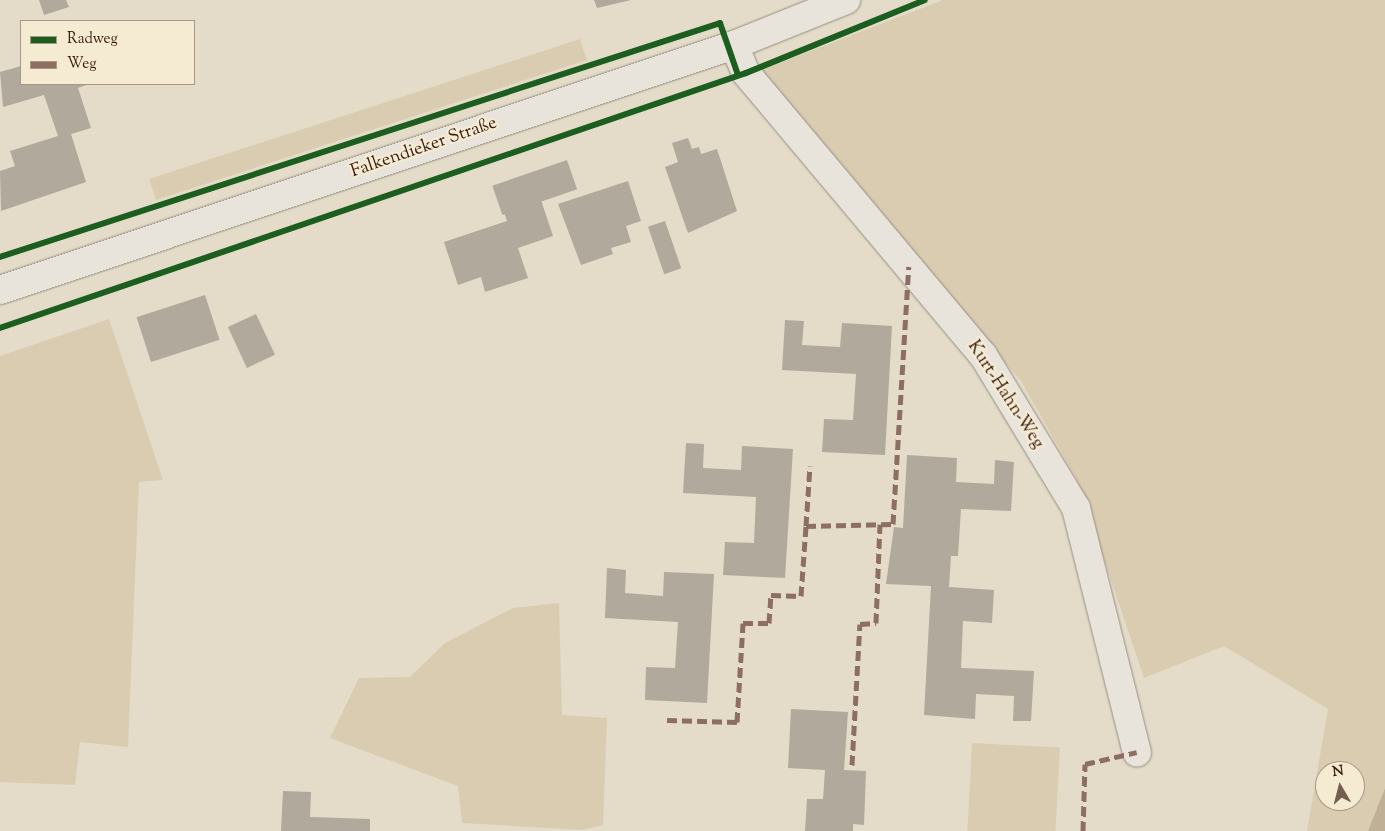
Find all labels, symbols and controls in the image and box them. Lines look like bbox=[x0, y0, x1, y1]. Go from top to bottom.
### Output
legend bbox=[20, 20, 195, 85]
text: Radweg bbox=[67, 29, 118, 50]
text: Weg bbox=[67, 54, 97, 75]
street label: Falkendieker Straße bbox=[348, 113, 500, 183]
street label: Kurt-Hahn-Weg bbox=[962, 337, 1048, 453]
north arrow bbox=[1315, 761, 1365, 811]
text: N bbox=[1331, 761, 1345, 783]

